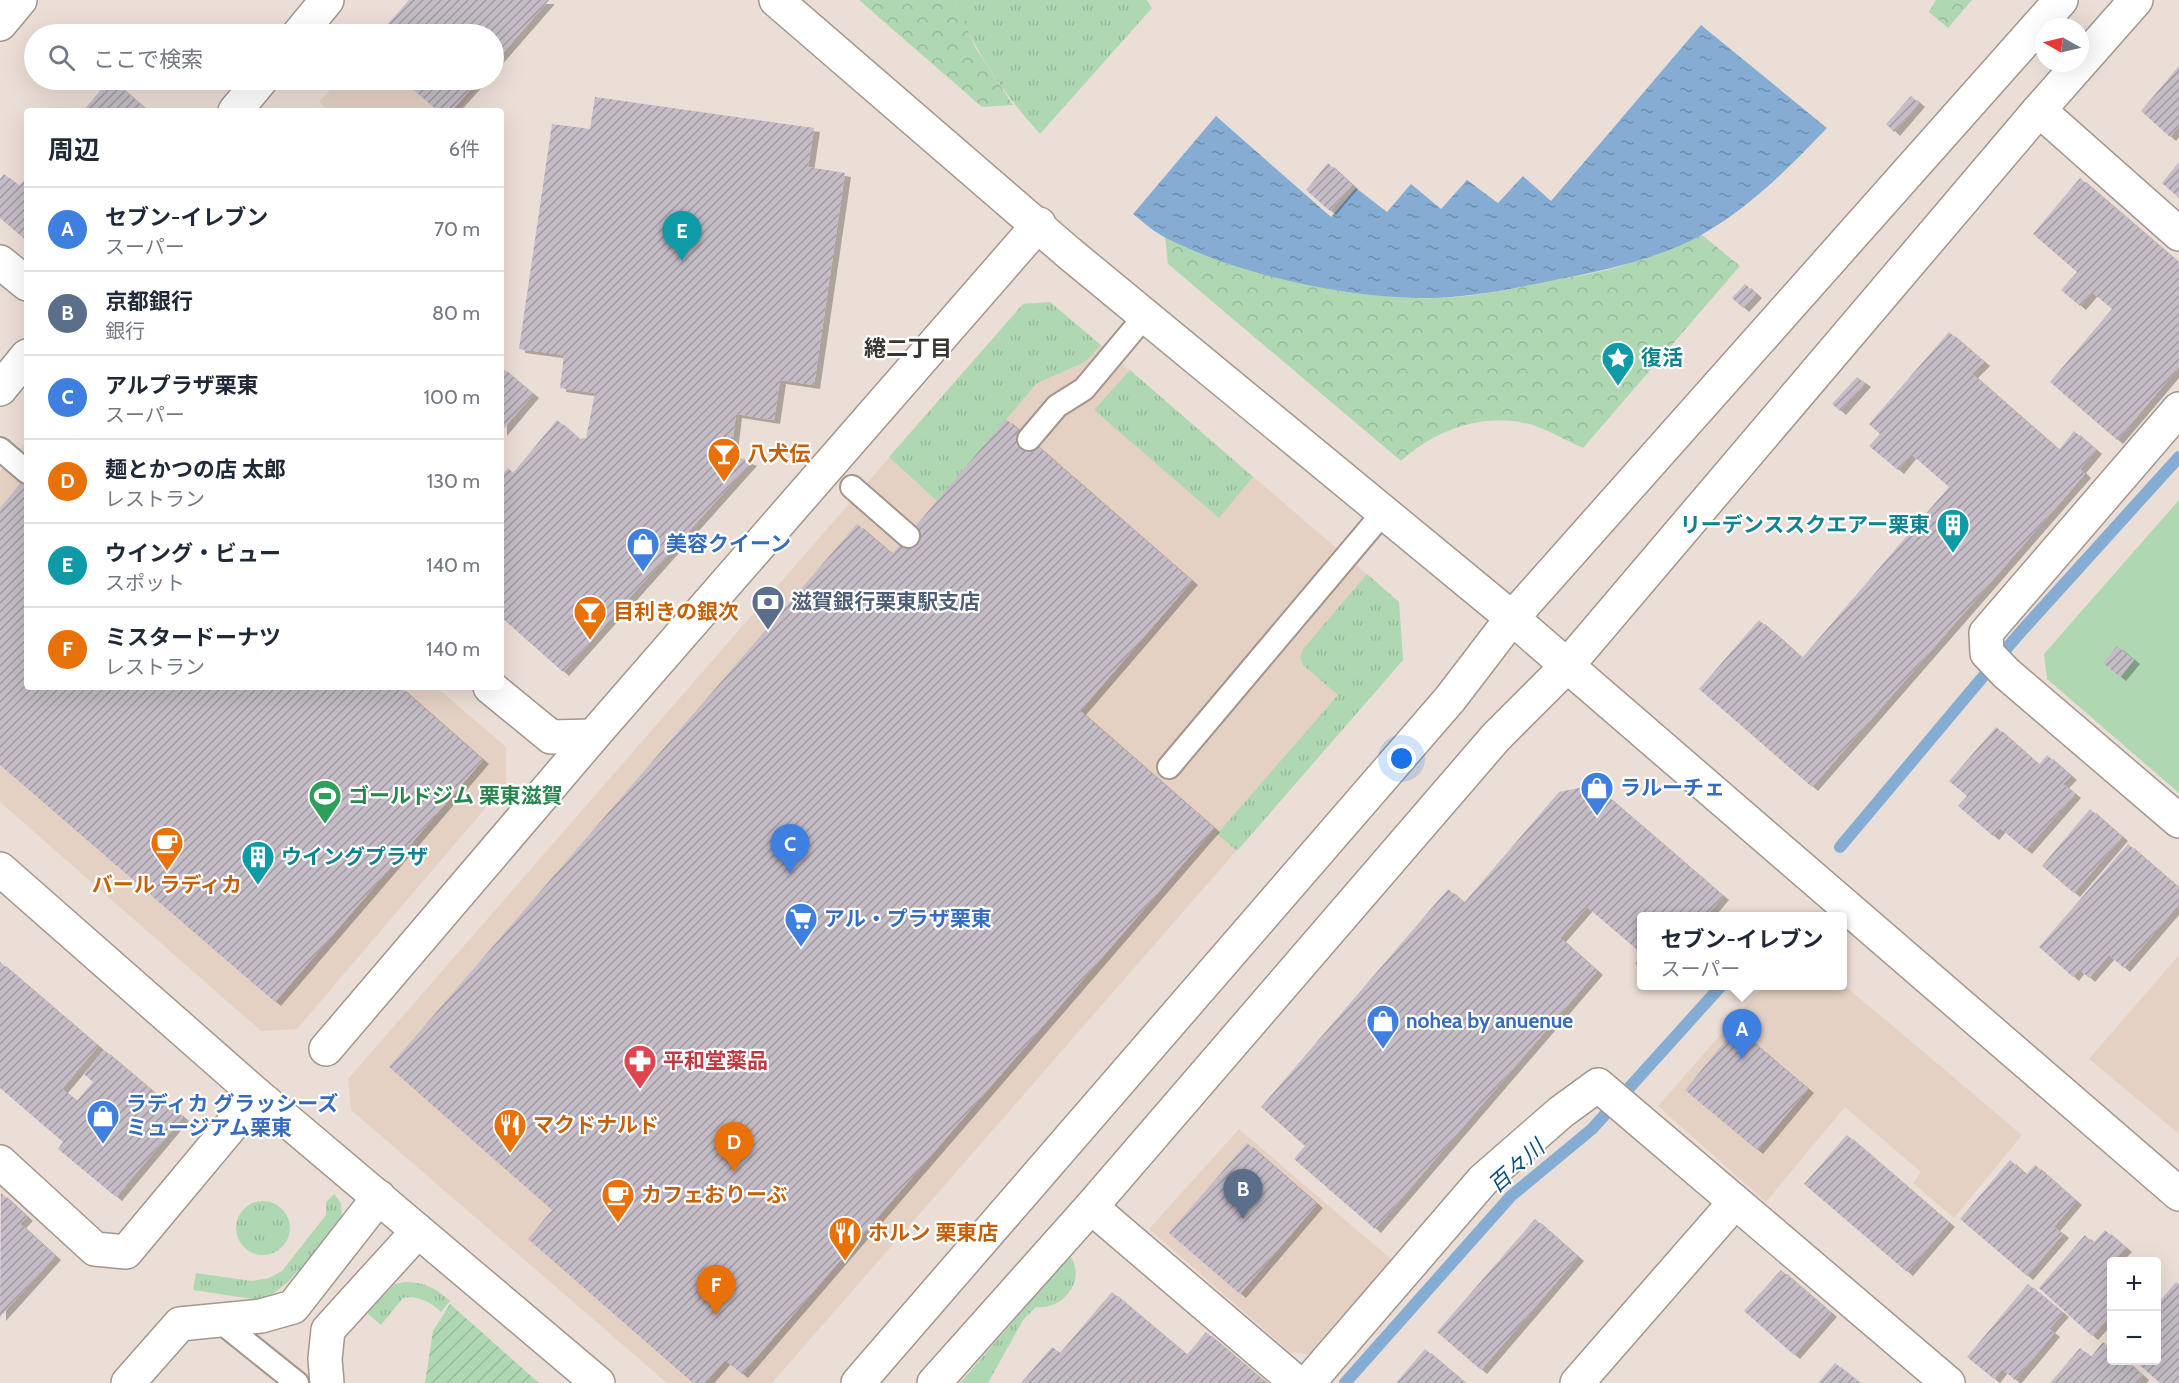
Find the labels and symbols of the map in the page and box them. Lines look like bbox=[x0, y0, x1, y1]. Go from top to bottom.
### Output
north arrow bbox=[2035, 18, 2089, 72]
pin: E bbox=[662, 212, 702, 261]
district label: 綣二丁目 bbox=[864, 335, 952, 362]
place icon: 復活 bbox=[1600, 340, 1636, 387]
place label: 復活 bbox=[1641, 345, 1683, 370]
bar icon: 八犬伝 bbox=[706, 436, 742, 483]
place label: 八犬伝 bbox=[747, 441, 811, 466]
building icon: リーデンススクエアー栗東 bbox=[1935, 507, 1971, 554]
place label: リーデンススクエアー栗東 bbox=[1680, 512, 1930, 537]
shop icon: 美容クイーン bbox=[625, 526, 661, 573]
place label: 美容クイーン bbox=[666, 531, 791, 556]
bank icon: 滋賀銀行栗東駅支店 bbox=[750, 584, 786, 631]
place label: 滋賀銀行栗東駅支店 bbox=[791, 589, 980, 614]
bar icon: 目利きの銀次 bbox=[572, 594, 608, 641]
place label: 目利きの銀次 bbox=[613, 599, 739, 624]
your location bbox=[1387, 744, 1416, 773]
shop icon: ラルーチェ bbox=[1579, 770, 1615, 817]
place label: ラルーチェ bbox=[1620, 775, 1725, 800]
sports icon: ゴールドジム 栗東滋賀 bbox=[307, 778, 343, 825]
place label: ゴールドジム 栗東滋賀 bbox=[348, 783, 563, 808]
pin: C bbox=[770, 824, 810, 874]
cafe icon: バール ラディカ bbox=[149, 825, 185, 872]
building icon: ウイングプラザ bbox=[240, 839, 276, 886]
place label: ウイングプラザ bbox=[281, 844, 428, 869]
place label: バール ラディカ bbox=[92, 872, 242, 897]
supermarket icon: アル・プラザ栗東 bbox=[783, 901, 819, 948]
place label: アル・プラザ栗東 bbox=[824, 906, 992, 931]
shop icon: nohea by anuenue bbox=[1365, 1003, 1401, 1050]
place label: nohea by anuenue bbox=[1406, 1008, 1573, 1033]
pin: A bbox=[1722, 1010, 1762, 1059]
pharmacy icon: 平和堂薬品 bbox=[622, 1043, 658, 1090]
place label: 平和堂薬品 bbox=[663, 1048, 768, 1073]
place label: ラディカ グラッシーズ ミュージアム栗東 bbox=[126, 1091, 338, 1140]
shop icon: ラディカ グラッシーズ ミュージアム栗東 bbox=[85, 1098, 121, 1145]
restaurant icon: マクドナルド bbox=[492, 1107, 528, 1154]
place label: マクドナルド bbox=[533, 1112, 659, 1137]
pin: D bbox=[714, 1122, 754, 1172]
water label: 百々川 bbox=[1483, 1133, 1551, 1198]
pin: B bbox=[1224, 1170, 1262, 1219]
cafe icon: カフェおりーぶ bbox=[600, 1177, 636, 1224]
place label: カフェおりーぶ bbox=[641, 1182, 787, 1207]
restaurant icon: ホルン 栗東店 bbox=[827, 1215, 863, 1262]
place label: ホルン 栗東店 bbox=[868, 1220, 998, 1245]
pin: F bbox=[696, 1266, 736, 1315]

